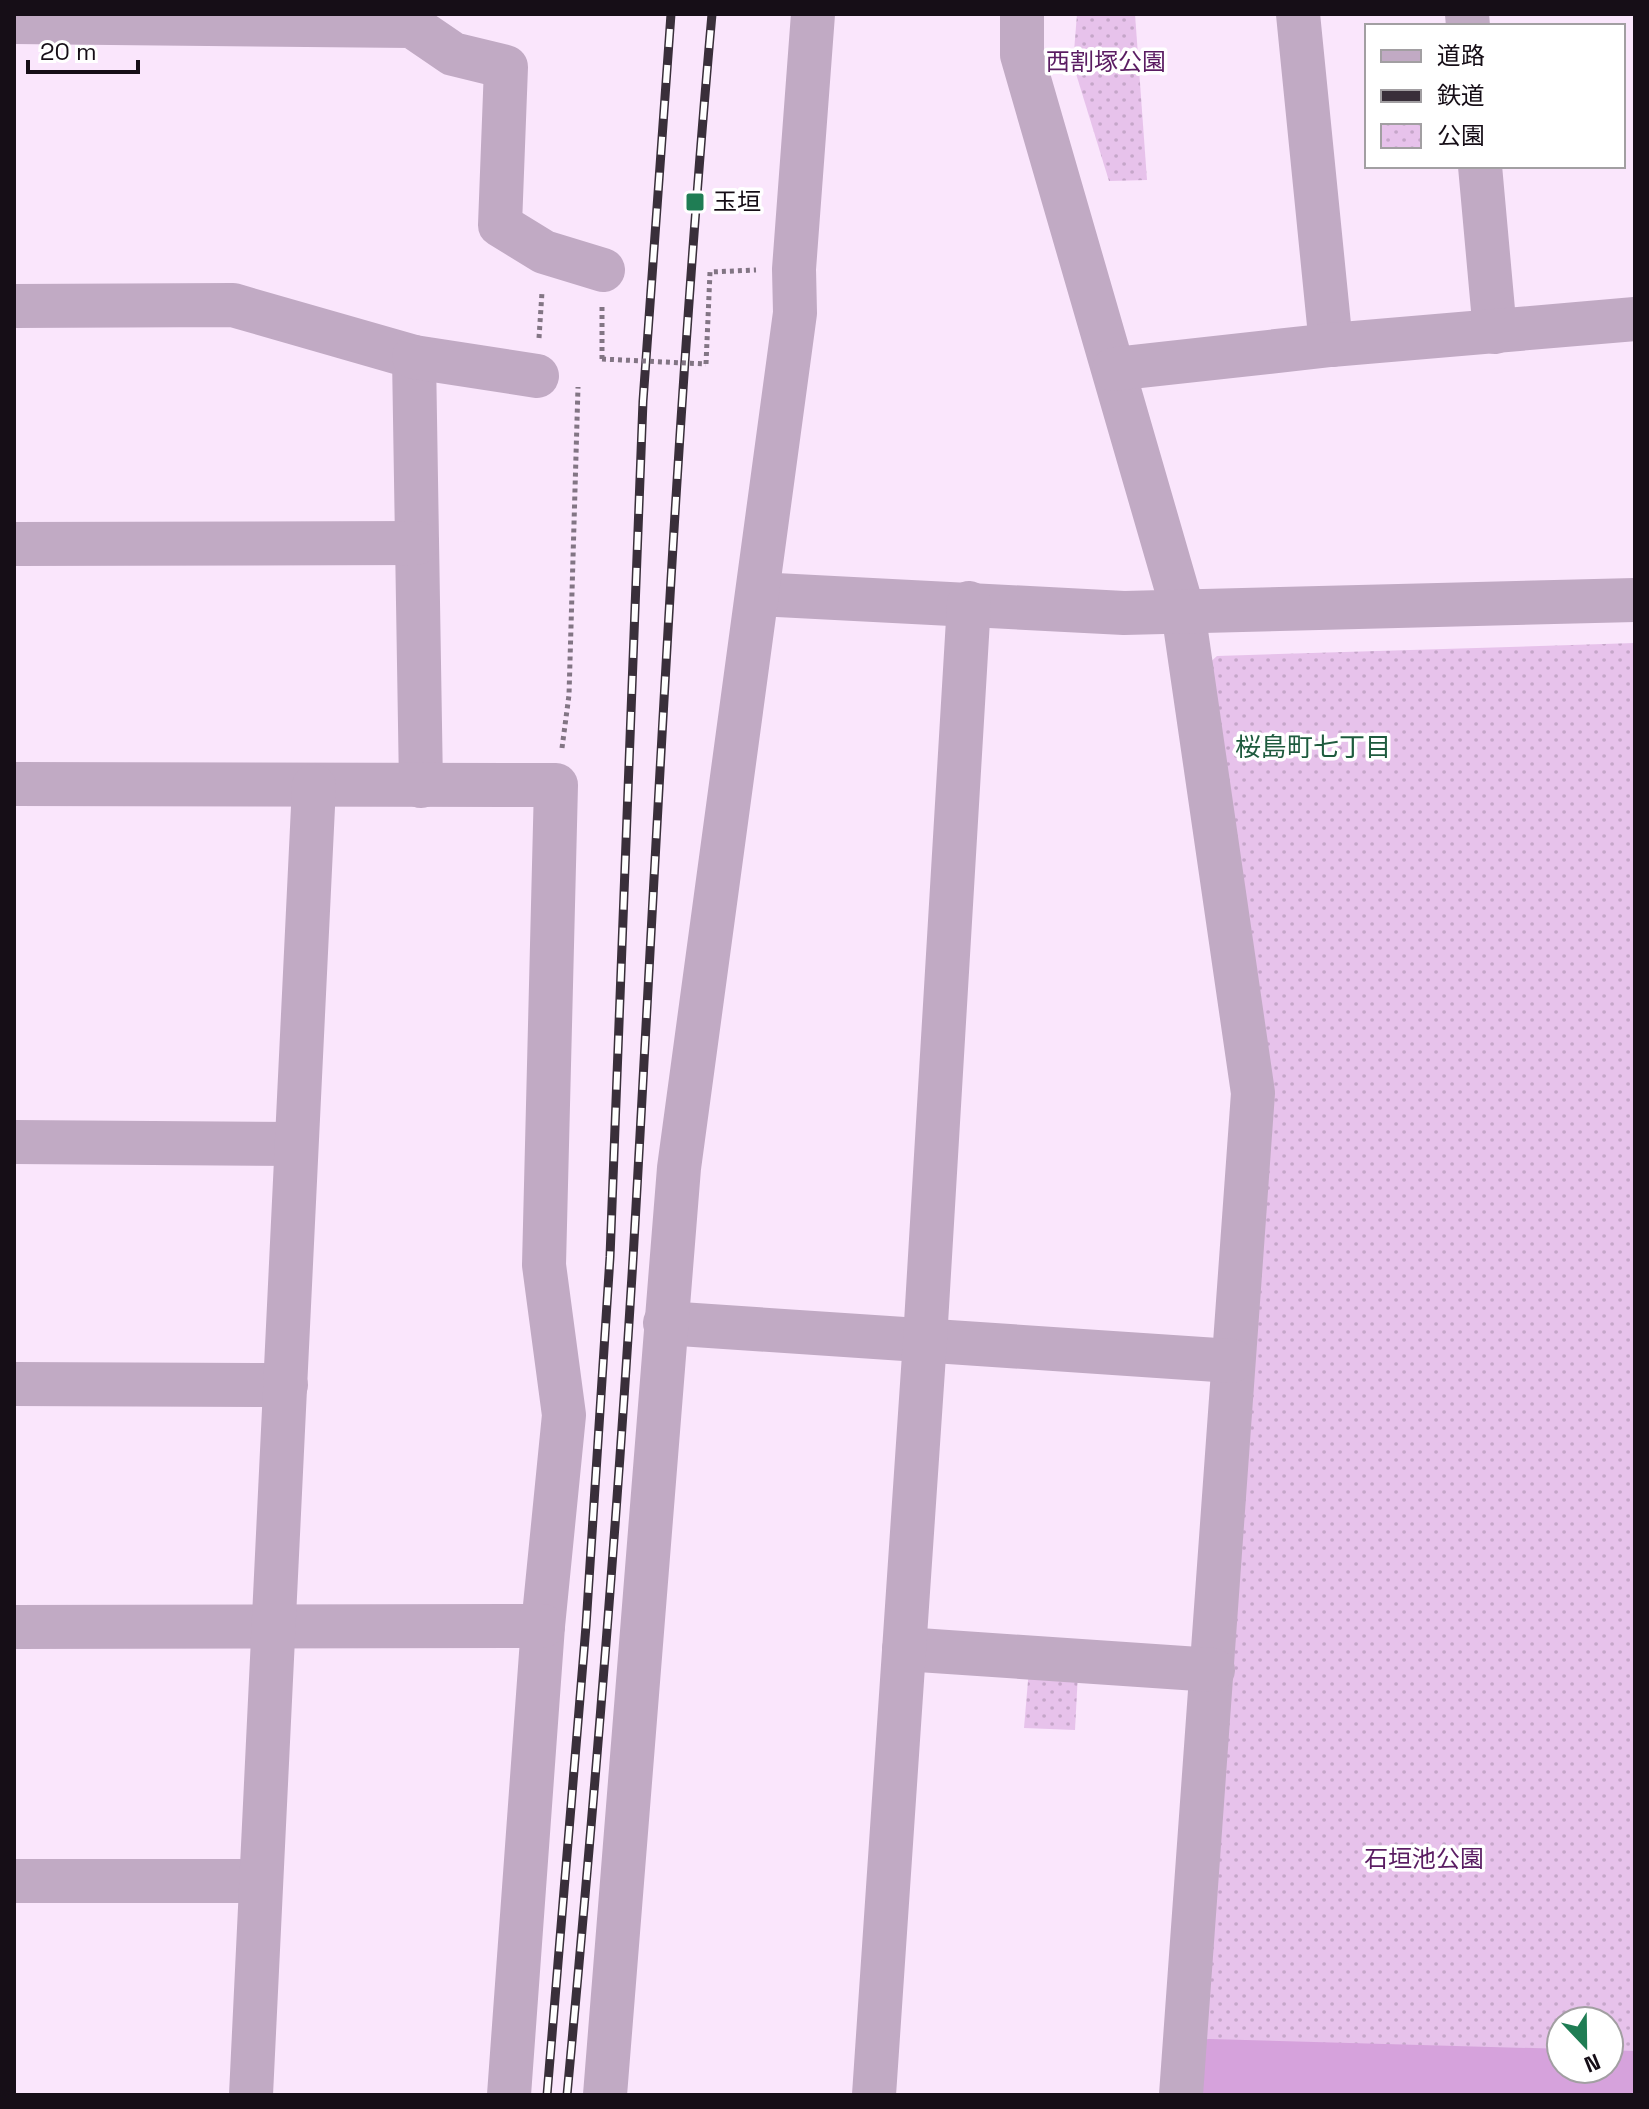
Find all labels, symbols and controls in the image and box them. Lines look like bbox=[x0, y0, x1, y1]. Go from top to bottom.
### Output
scale bar bbox=[28, 24, 138, 74]
legend bbox=[1365, 24, 1625, 168]
text: 20 m bbox=[40, 36, 97, 67]
text: 道路 bbox=[1437, 40, 1485, 71]
park label: 西割塚公園 bbox=[1046, 46, 1166, 77]
text: 鉄道 bbox=[1437, 80, 1485, 111]
text: 公園 bbox=[1437, 120, 1485, 151]
place label: 玉垣 bbox=[713, 186, 761, 217]
marker: 玉垣 bbox=[684, 191, 706, 213]
district label: 桜島町七丁目 bbox=[1235, 730, 1391, 764]
park label: 石垣池公園 bbox=[1364, 1843, 1484, 1874]
north arrow bbox=[1545, 2005, 1625, 2085]
text: N bbox=[1580, 2048, 1605, 2079]

